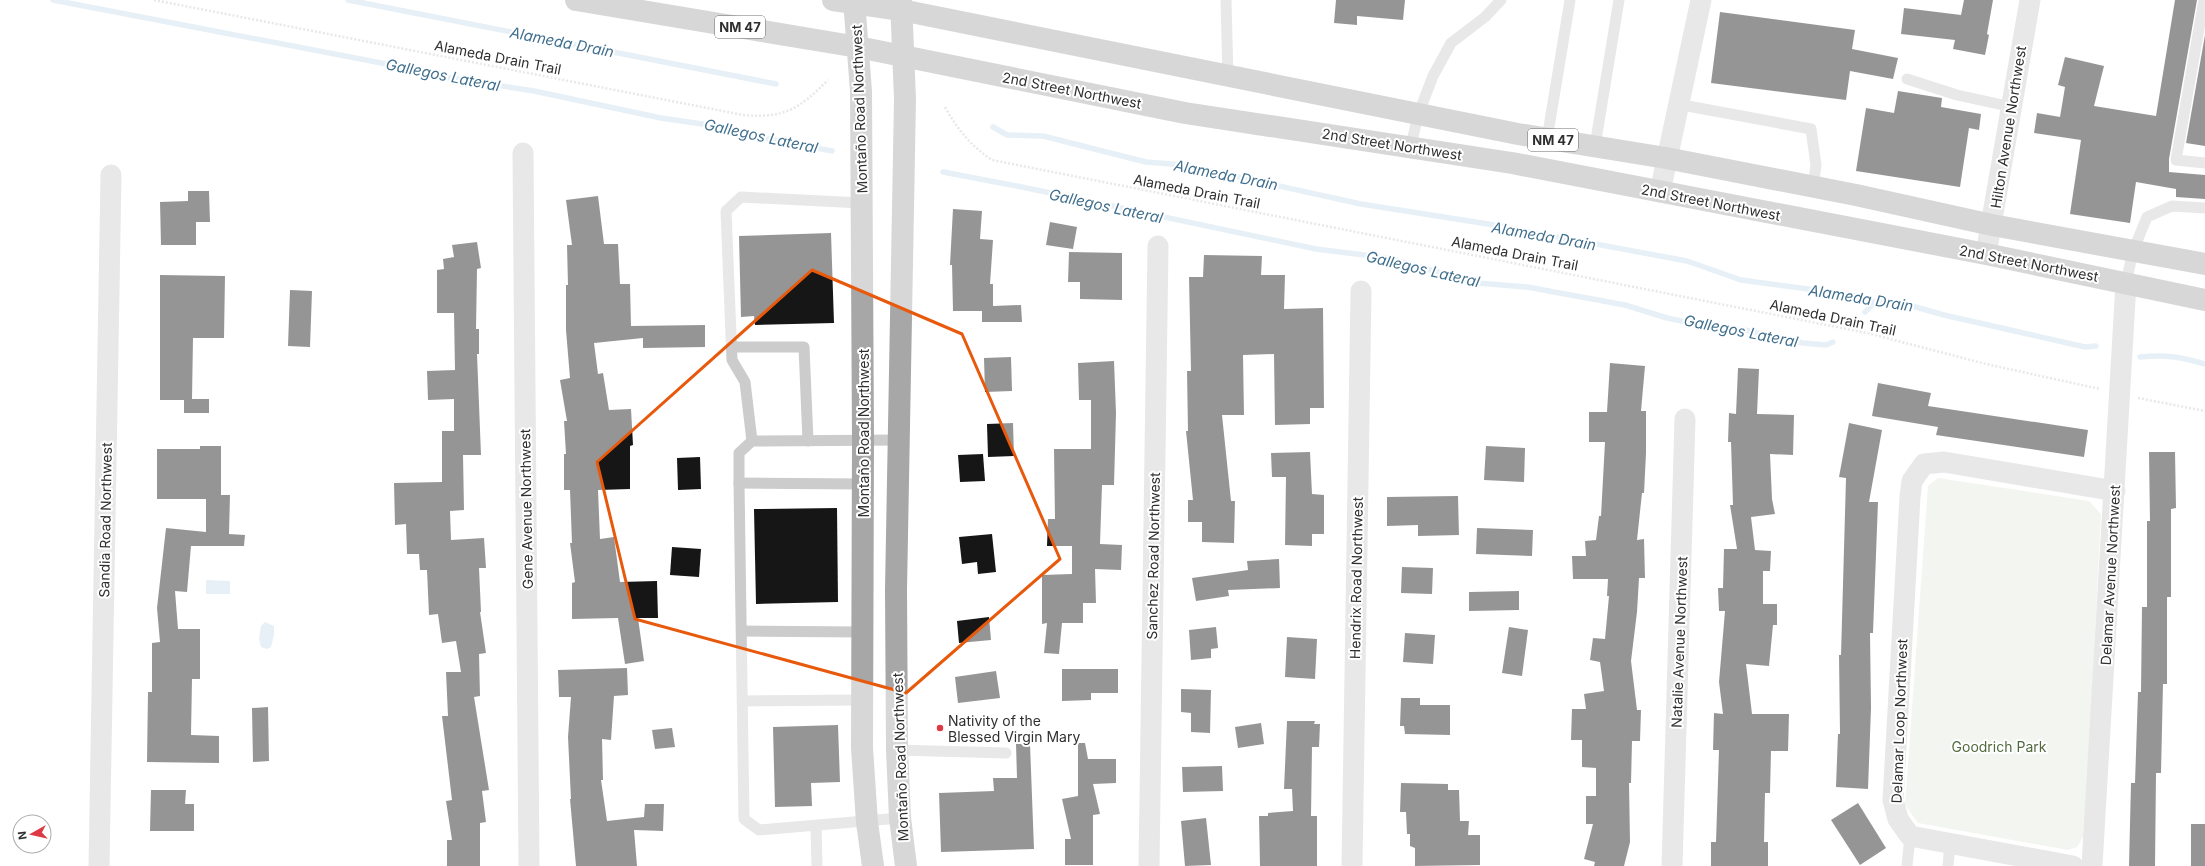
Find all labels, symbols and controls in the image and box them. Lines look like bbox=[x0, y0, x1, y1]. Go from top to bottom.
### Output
road number: NM 47 bbox=[715, 16, 765, 38]
water label: Alameda Drain bbox=[507, 22, 616, 61]
street label: Montaño Road Northwest bbox=[848, 24, 870, 194]
street label: Alameda Drain Trail bbox=[433, 36, 563, 78]
street label: Hilton Avenue Northwest bbox=[1987, 44, 2029, 209]
water label: Gallegos Lateral bbox=[384, 55, 502, 95]
street label: 2nd Street Northwest bbox=[1001, 68, 1143, 112]
water label: Gallegos Lateral bbox=[702, 115, 820, 157]
street label: 2nd Street Northwest bbox=[1321, 125, 1464, 164]
road number: NM 47 bbox=[1528, 129, 1578, 151]
water label: Alameda Drain bbox=[1171, 155, 1280, 194]
street label: Alameda Drain Trail bbox=[1132, 170, 1262, 212]
street label: 2nd Street Northwest bbox=[1640, 180, 1782, 224]
water label: Gallegos Lateral bbox=[1047, 185, 1165, 227]
water label: Alameda Drain bbox=[1489, 217, 1598, 255]
street label: Alameda Drain Trail bbox=[1450, 232, 1580, 274]
street label: 2nd Street Northwest bbox=[1958, 241, 2100, 285]
water label: Gallegos Lateral bbox=[1364, 247, 1482, 291]
water label: Alameda Drain bbox=[1806, 280, 1915, 316]
street label: Alameda Drain Trail bbox=[1768, 295, 1898, 339]
water label: Gallegos Lateral bbox=[1682, 311, 1800, 351]
street label: Montaño Road Northwest bbox=[855, 348, 872, 517]
street label: Gene Avenue Northwest bbox=[516, 428, 536, 590]
street label: Sandia Road Northwest bbox=[95, 442, 115, 598]
street label: Sanchez Road Northwest bbox=[1143, 472, 1163, 640]
street label: Delamar Avenue Northwest bbox=[2097, 484, 2123, 666]
street label: Hendrix Road Northwest bbox=[1346, 496, 1366, 659]
street label: Natalie Avenue Northwest bbox=[1668, 556, 1691, 728]
street label: Delamar Loop Northwest bbox=[1888, 638, 1910, 804]
street label: Montaño Road Northwest bbox=[889, 672, 911, 842]
place label: Nativity of the Blessed Virgin Mary bbox=[948, 712, 1080, 745]
marker: Nativity of the Blessed Virgin Mary bbox=[935, 723, 945, 733]
park label: Goodrich Park bbox=[1952, 738, 2047, 755]
north arrow bbox=[12, 814, 52, 854]
text: N bbox=[15, 830, 30, 841]

